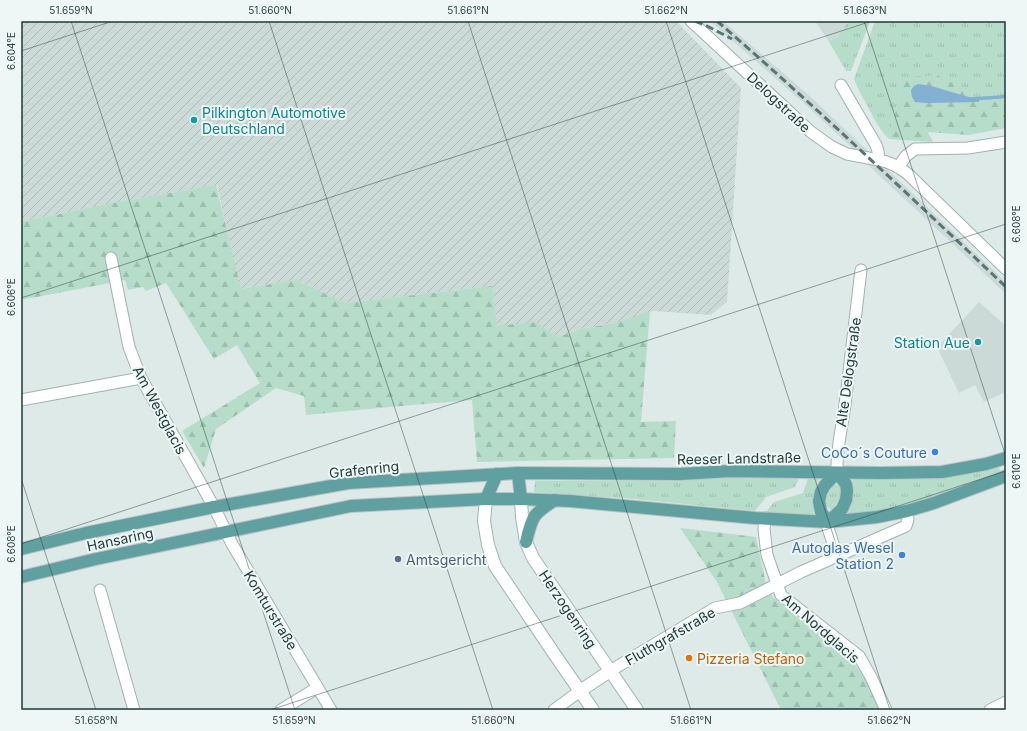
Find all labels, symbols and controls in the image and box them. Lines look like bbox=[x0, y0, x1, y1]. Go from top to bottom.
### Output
text: 51.659°N bbox=[49, 4, 93, 16]
text: 51.660°N bbox=[248, 4, 292, 16]
text: 51.661°N bbox=[447, 4, 489, 16]
text: 51.662°N bbox=[644, 4, 688, 16]
text: 51.663°N bbox=[843, 4, 887, 16]
text: 6.604°E bbox=[5, 32, 17, 70]
street label: Delogstraße bbox=[744, 68, 814, 136]
place label: Pilkington Automotive Deutschland bbox=[202, 104, 346, 137]
marker: Pilkington Automotive Deutschland bbox=[189, 115, 199, 125]
text: 6.608°E bbox=[1010, 205, 1022, 243]
text: 6.606°E bbox=[5, 278, 17, 316]
street label: Alte Delogstraße bbox=[832, 316, 864, 428]
place label: Station Aue bbox=[894, 334, 970, 351]
marker: Station Aue bbox=[973, 337, 983, 347]
street label: Am Westglacis bbox=[130, 363, 190, 457]
place label: CoCo´s Couture bbox=[821, 444, 927, 461]
marker: CoCo´s Couture bbox=[930, 447, 940, 457]
street label: Reeser Landstraße bbox=[677, 448, 801, 468]
text: 6.610°E bbox=[1010, 453, 1022, 489]
street label: Grafenring bbox=[328, 457, 400, 481]
street label: Hansaring bbox=[85, 524, 155, 554]
text: 6.608°E bbox=[5, 525, 17, 563]
place label: Autoglas Wesel Station 2 bbox=[792, 539, 894, 572]
marker: Autoglas Wesel Station 2 bbox=[897, 550, 907, 560]
place label: Amtsgericht bbox=[406, 551, 487, 568]
marker: Amtsgericht bbox=[393, 554, 403, 564]
street label: Komturstraße bbox=[241, 567, 301, 653]
street label: Herzogenring bbox=[536, 567, 600, 651]
street label: Am Nordglacis bbox=[779, 590, 863, 666]
street label: Fluthgrafstraße bbox=[622, 603, 718, 669]
place label: Pizzeria Stefano bbox=[697, 650, 805, 667]
marker: Pizzeria Stefano bbox=[684, 653, 694, 663]
text: 51.658°N bbox=[74, 714, 118, 726]
text: 51.659°N bbox=[272, 714, 316, 726]
text: 51.660°N bbox=[471, 714, 515, 726]
text: 51.661°N bbox=[670, 714, 712, 726]
text: 51.662°N bbox=[867, 714, 911, 726]

